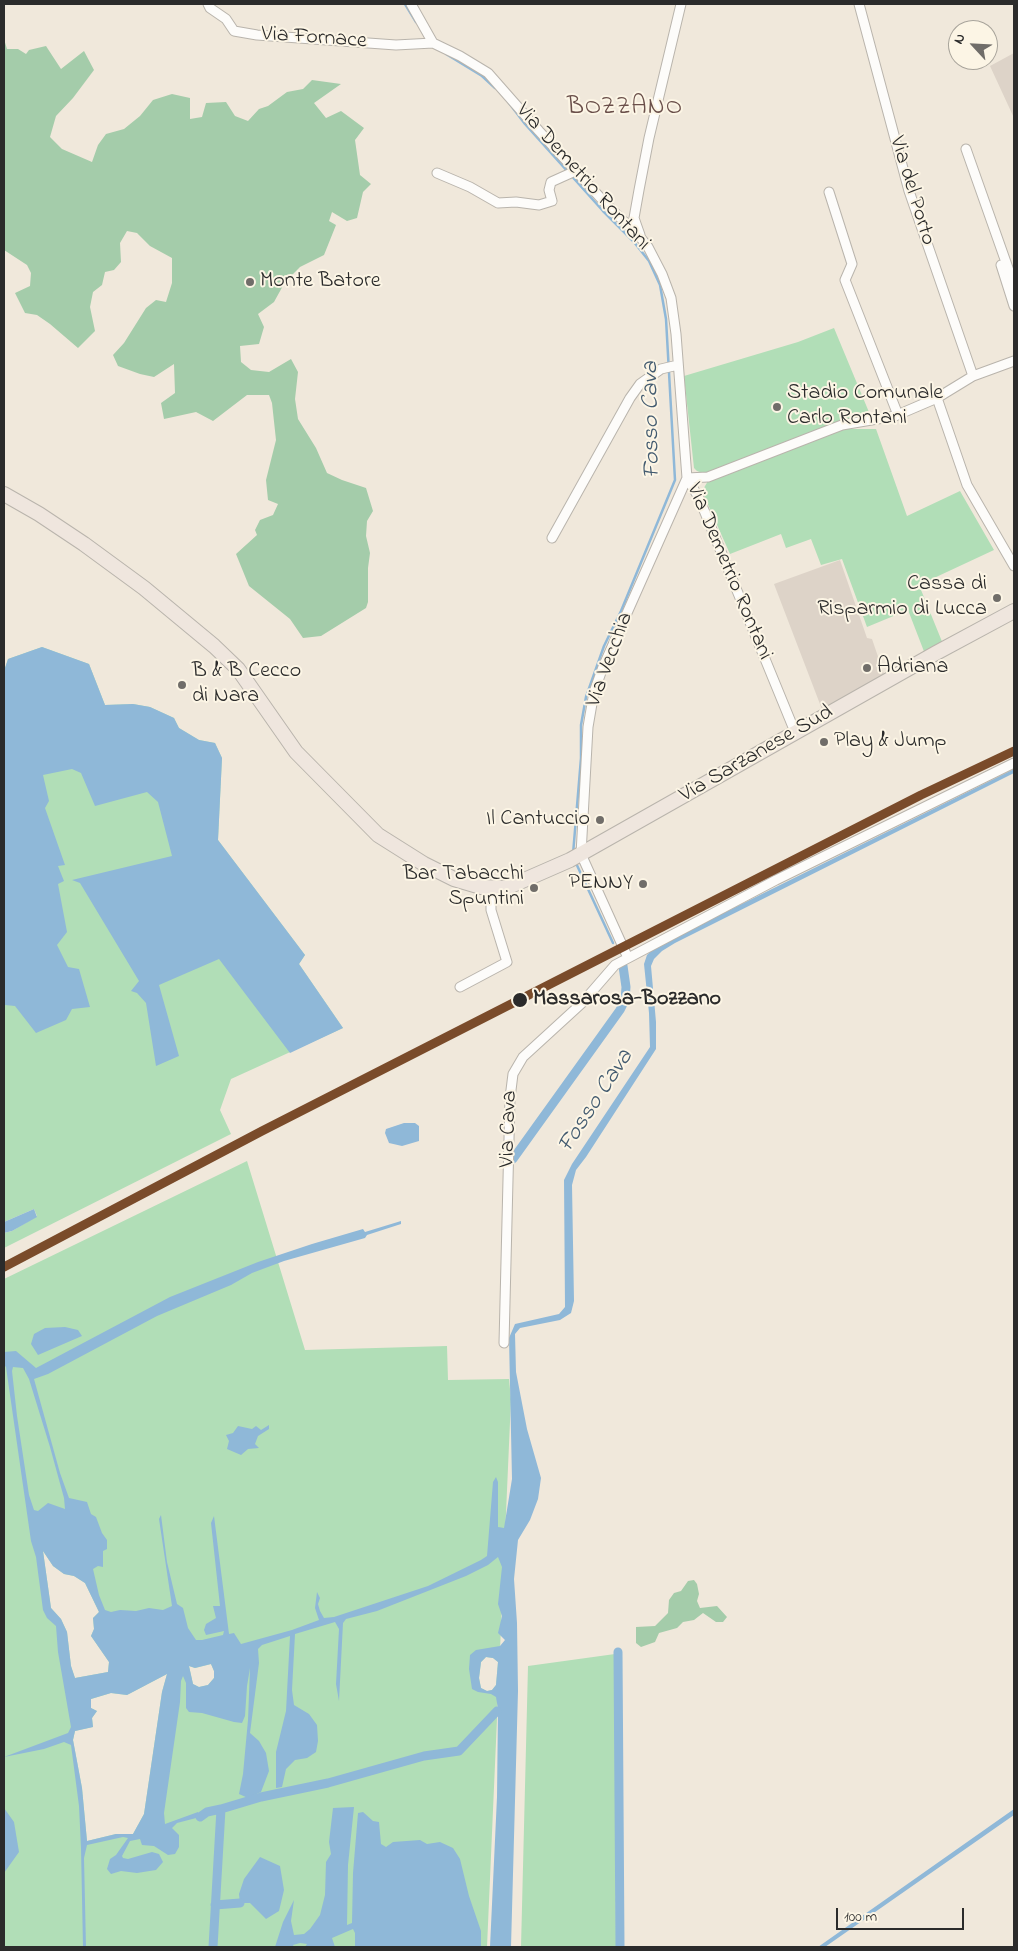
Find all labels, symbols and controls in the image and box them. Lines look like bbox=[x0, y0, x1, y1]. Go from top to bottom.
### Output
north arrow bbox=[948, 20, 998, 70]
street label: Via Fornace bbox=[260, 22, 368, 56]
text: N bbox=[948, 30, 971, 48]
district label: BOZZANO bbox=[566, 94, 684, 124]
street label: Via Demetrio Rontani bbox=[509, 99, 655, 257]
street label: Via del Porto bbox=[882, 133, 940, 249]
place label: Monte Batore bbox=[260, 269, 381, 295]
marker: Monte Batore bbox=[244, 276, 256, 288]
water label: Fosso Cava bbox=[638, 361, 668, 479]
place label: Stadio Comunale Carlo Rontani bbox=[787, 381, 943, 432]
marker: Stadio Comunale Carlo Rontani bbox=[771, 401, 783, 413]
street label: Via Demetrio Rontani bbox=[679, 480, 777, 664]
place label: Cassa di Risparmio di Lucca bbox=[817, 572, 987, 624]
marker: Cassa di Risparmio di Lucca bbox=[991, 592, 1003, 604]
street label: Via Vecchia bbox=[582, 609, 640, 711]
place label: Adriana bbox=[877, 655, 948, 681]
place label: B & B Cecco di Nara bbox=[192, 659, 301, 710]
marker: Adriana bbox=[861, 662, 873, 674]
marker: B & B Cecco di Nara bbox=[176, 679, 188, 691]
street label: Via Sarzanese Sud bbox=[676, 700, 838, 810]
place label: Play & Jump bbox=[834, 729, 947, 755]
marker: Play & Jump bbox=[818, 736, 830, 748]
place label: Il Cantuccio bbox=[486, 807, 590, 833]
marker: Il Cantuccio bbox=[594, 814, 606, 826]
place label: Bar Tabacchi Spuntini bbox=[403, 862, 524, 914]
place label: PENNY bbox=[568, 871, 633, 897]
marker: PENNY bbox=[637, 878, 649, 890]
marker: Bar Tabacchi Spuntini bbox=[528, 882, 540, 894]
place label: Massarosa-Bozzano bbox=[533, 987, 721, 1013]
marker: Massarosa-Bozzano bbox=[511, 991, 529, 1009]
water label: Fosso Cava bbox=[553, 1045, 641, 1159]
street label: Via Cava bbox=[495, 1090, 525, 1168]
scale bar bbox=[838, 1898, 966, 1930]
text: 100 m bbox=[844, 1906, 877, 1928]

